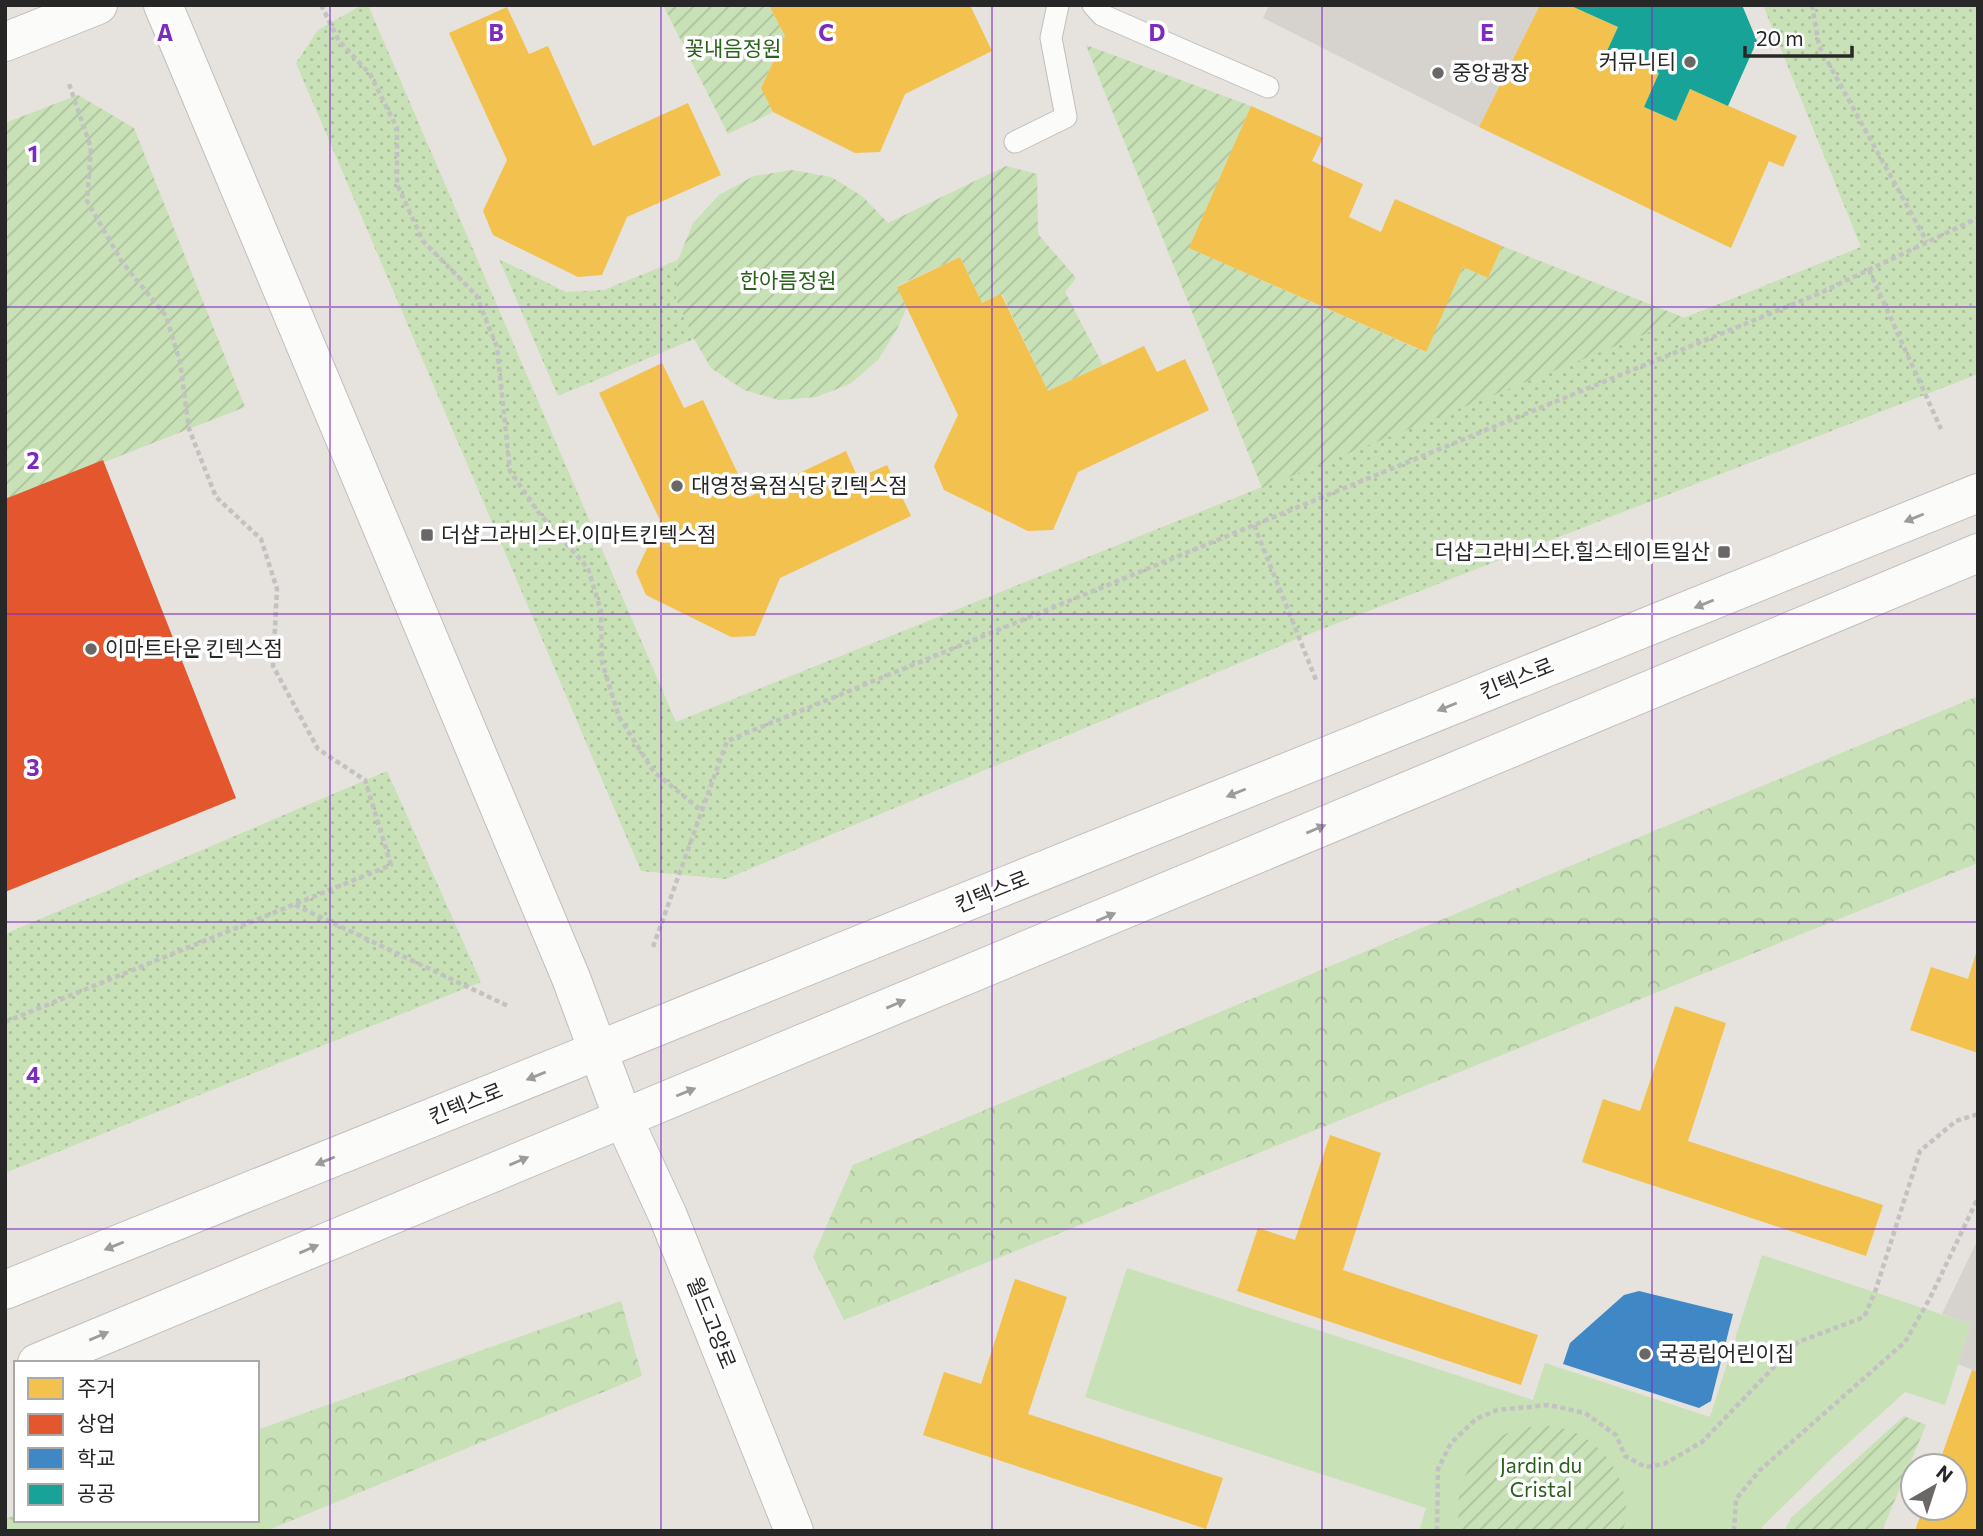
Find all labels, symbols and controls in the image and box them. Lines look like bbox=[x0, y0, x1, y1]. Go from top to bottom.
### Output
scale bar bbox=[1745, 14, 1852, 58]
text: A bbox=[157, 18, 174, 46]
text: B bbox=[488, 18, 504, 46]
text: C bbox=[818, 18, 834, 46]
text: D bbox=[1149, 18, 1166, 46]
text: E bbox=[1480, 18, 1494, 46]
text: 20 m bbox=[1756, 25, 1804, 50]
park label: 꽃내음정원 bbox=[685, 35, 781, 60]
place label: 커뮤니티 bbox=[1599, 48, 1676, 73]
marker: 커뮤니티 bbox=[1682, 54, 1698, 70]
place label: 중앙광장 bbox=[1452, 59, 1529, 84]
marker: 중앙광장 bbox=[1430, 65, 1446, 81]
text: 1 bbox=[28, 139, 38, 167]
park label: 한아름정원 bbox=[740, 267, 836, 292]
text: 2 bbox=[26, 446, 40, 474]
place label: 대영정육점식당 킨텍스점 bbox=[691, 472, 908, 497]
marker: 대영정육점식당 킨텍스점 bbox=[669, 478, 685, 494]
one-way arrow bbox=[1904, 513, 1925, 524]
place label: 더샵그라비스타.이마트킨텍스점 bbox=[441, 521, 716, 546]
marker: 더샵그라비스타.이마트킨텍스점 bbox=[419, 527, 435, 543]
place label: 더샵그라비스타.힐스테이트일산 bbox=[1435, 538, 1710, 563]
marker: 더샵그라비스타.힐스테이트일산 bbox=[1716, 544, 1732, 560]
one-way arrow bbox=[1693, 598, 1714, 609]
place label: 이마트타운 킨텍스점 bbox=[105, 635, 283, 660]
marker: 이마트타운 킨텍스점 bbox=[83, 641, 99, 657]
street label: 킨텍스로 bbox=[1476, 652, 1557, 704]
one-way arrow bbox=[1437, 702, 1458, 713]
text: 3 bbox=[26, 753, 40, 781]
one-way arrow bbox=[1226, 787, 1247, 798]
one-way arrow bbox=[1305, 823, 1326, 834]
street label: 킨텍스로 bbox=[951, 865, 1032, 917]
one-way arrow bbox=[1095, 911, 1116, 922]
one-way arrow bbox=[886, 999, 907, 1010]
text: 4 bbox=[26, 1060, 40, 1088]
one-way arrow bbox=[525, 1070, 546, 1081]
street label: 킨텍스로 bbox=[425, 1077, 506, 1129]
one-way arrow bbox=[676, 1086, 696, 1098]
one-way arrow bbox=[509, 1155, 530, 1166]
one-way arrow bbox=[315, 1156, 336, 1167]
one-way arrow bbox=[104, 1241, 125, 1252]
one-way arrow bbox=[299, 1243, 320, 1254]
street label: 월드고양로 bbox=[683, 1273, 742, 1372]
one-way arrow bbox=[89, 1331, 110, 1342]
place label: 국공립어린이집 bbox=[1659, 1340, 1794, 1365]
marker: 국공립어린이집 bbox=[1637, 1346, 1653, 1362]
legend bbox=[14, 1361, 259, 1522]
text: 주거 bbox=[77, 1375, 116, 1400]
text: 상업 bbox=[77, 1410, 116, 1435]
text: 학교 bbox=[77, 1445, 116, 1470]
park label: Jardin du Cristal bbox=[1500, 1452, 1582, 1501]
north arrow bbox=[1899, 1452, 1969, 1522]
text: N bbox=[1932, 1460, 1958, 1487]
text: 공공 bbox=[77, 1480, 116, 1505]

